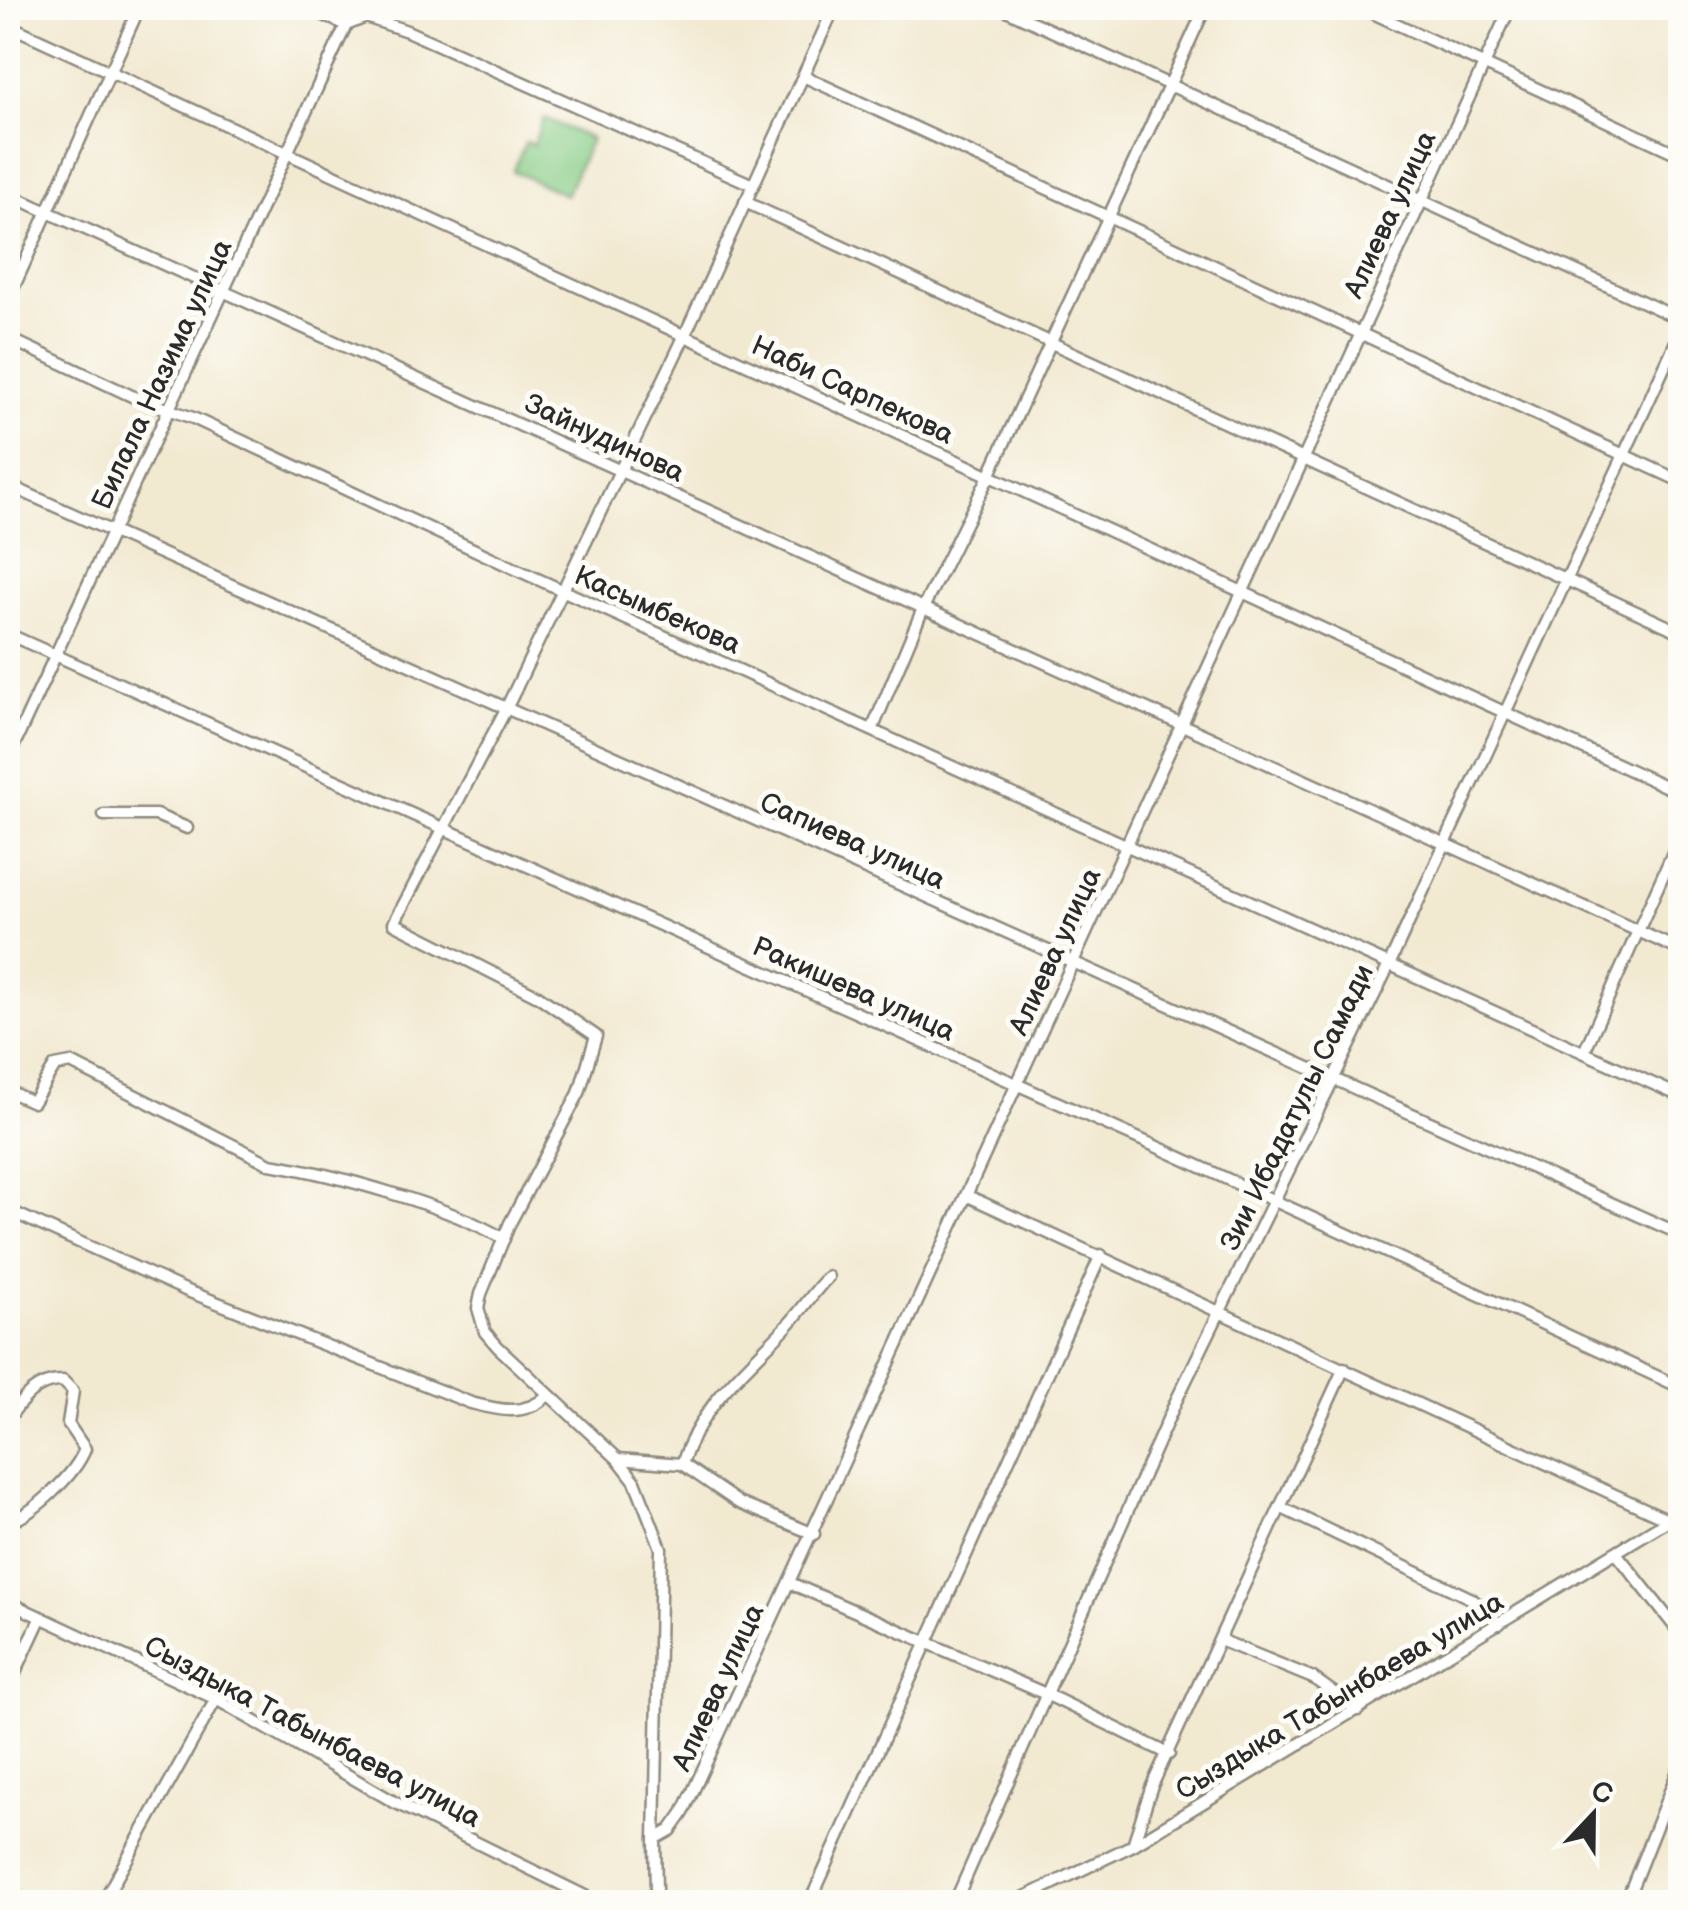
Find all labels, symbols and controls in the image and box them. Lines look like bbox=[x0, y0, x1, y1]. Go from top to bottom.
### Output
street label: Алиева улица bbox=[1337, 126, 1444, 304]
street label: Билала Назима улица bbox=[85, 234, 240, 515]
street label: Наби Сарпекова bbox=[746, 329, 959, 452]
street label: Зайнудинова bbox=[519, 387, 690, 490]
street label: Касымбекова bbox=[569, 559, 746, 662]
street label: Сапиева улица bbox=[755, 786, 950, 897]
street label: Алиева улица bbox=[1002, 863, 1109, 1041]
street label: Ракишева улица bbox=[747, 930, 960, 1049]
street label: Зии Ибадатулы Самади bbox=[1214, 959, 1381, 1256]
street label: Сыздыка Табынбаева улица bbox=[1170, 1585, 1510, 1807]
street label: Алиева улица bbox=[665, 1599, 772, 1777]
street label: Сыздыка Табынбаева улица bbox=[139, 1629, 486, 1835]
north arrow bbox=[1543, 1765, 1643, 1865]
text: С bbox=[1587, 1774, 1618, 1812]

